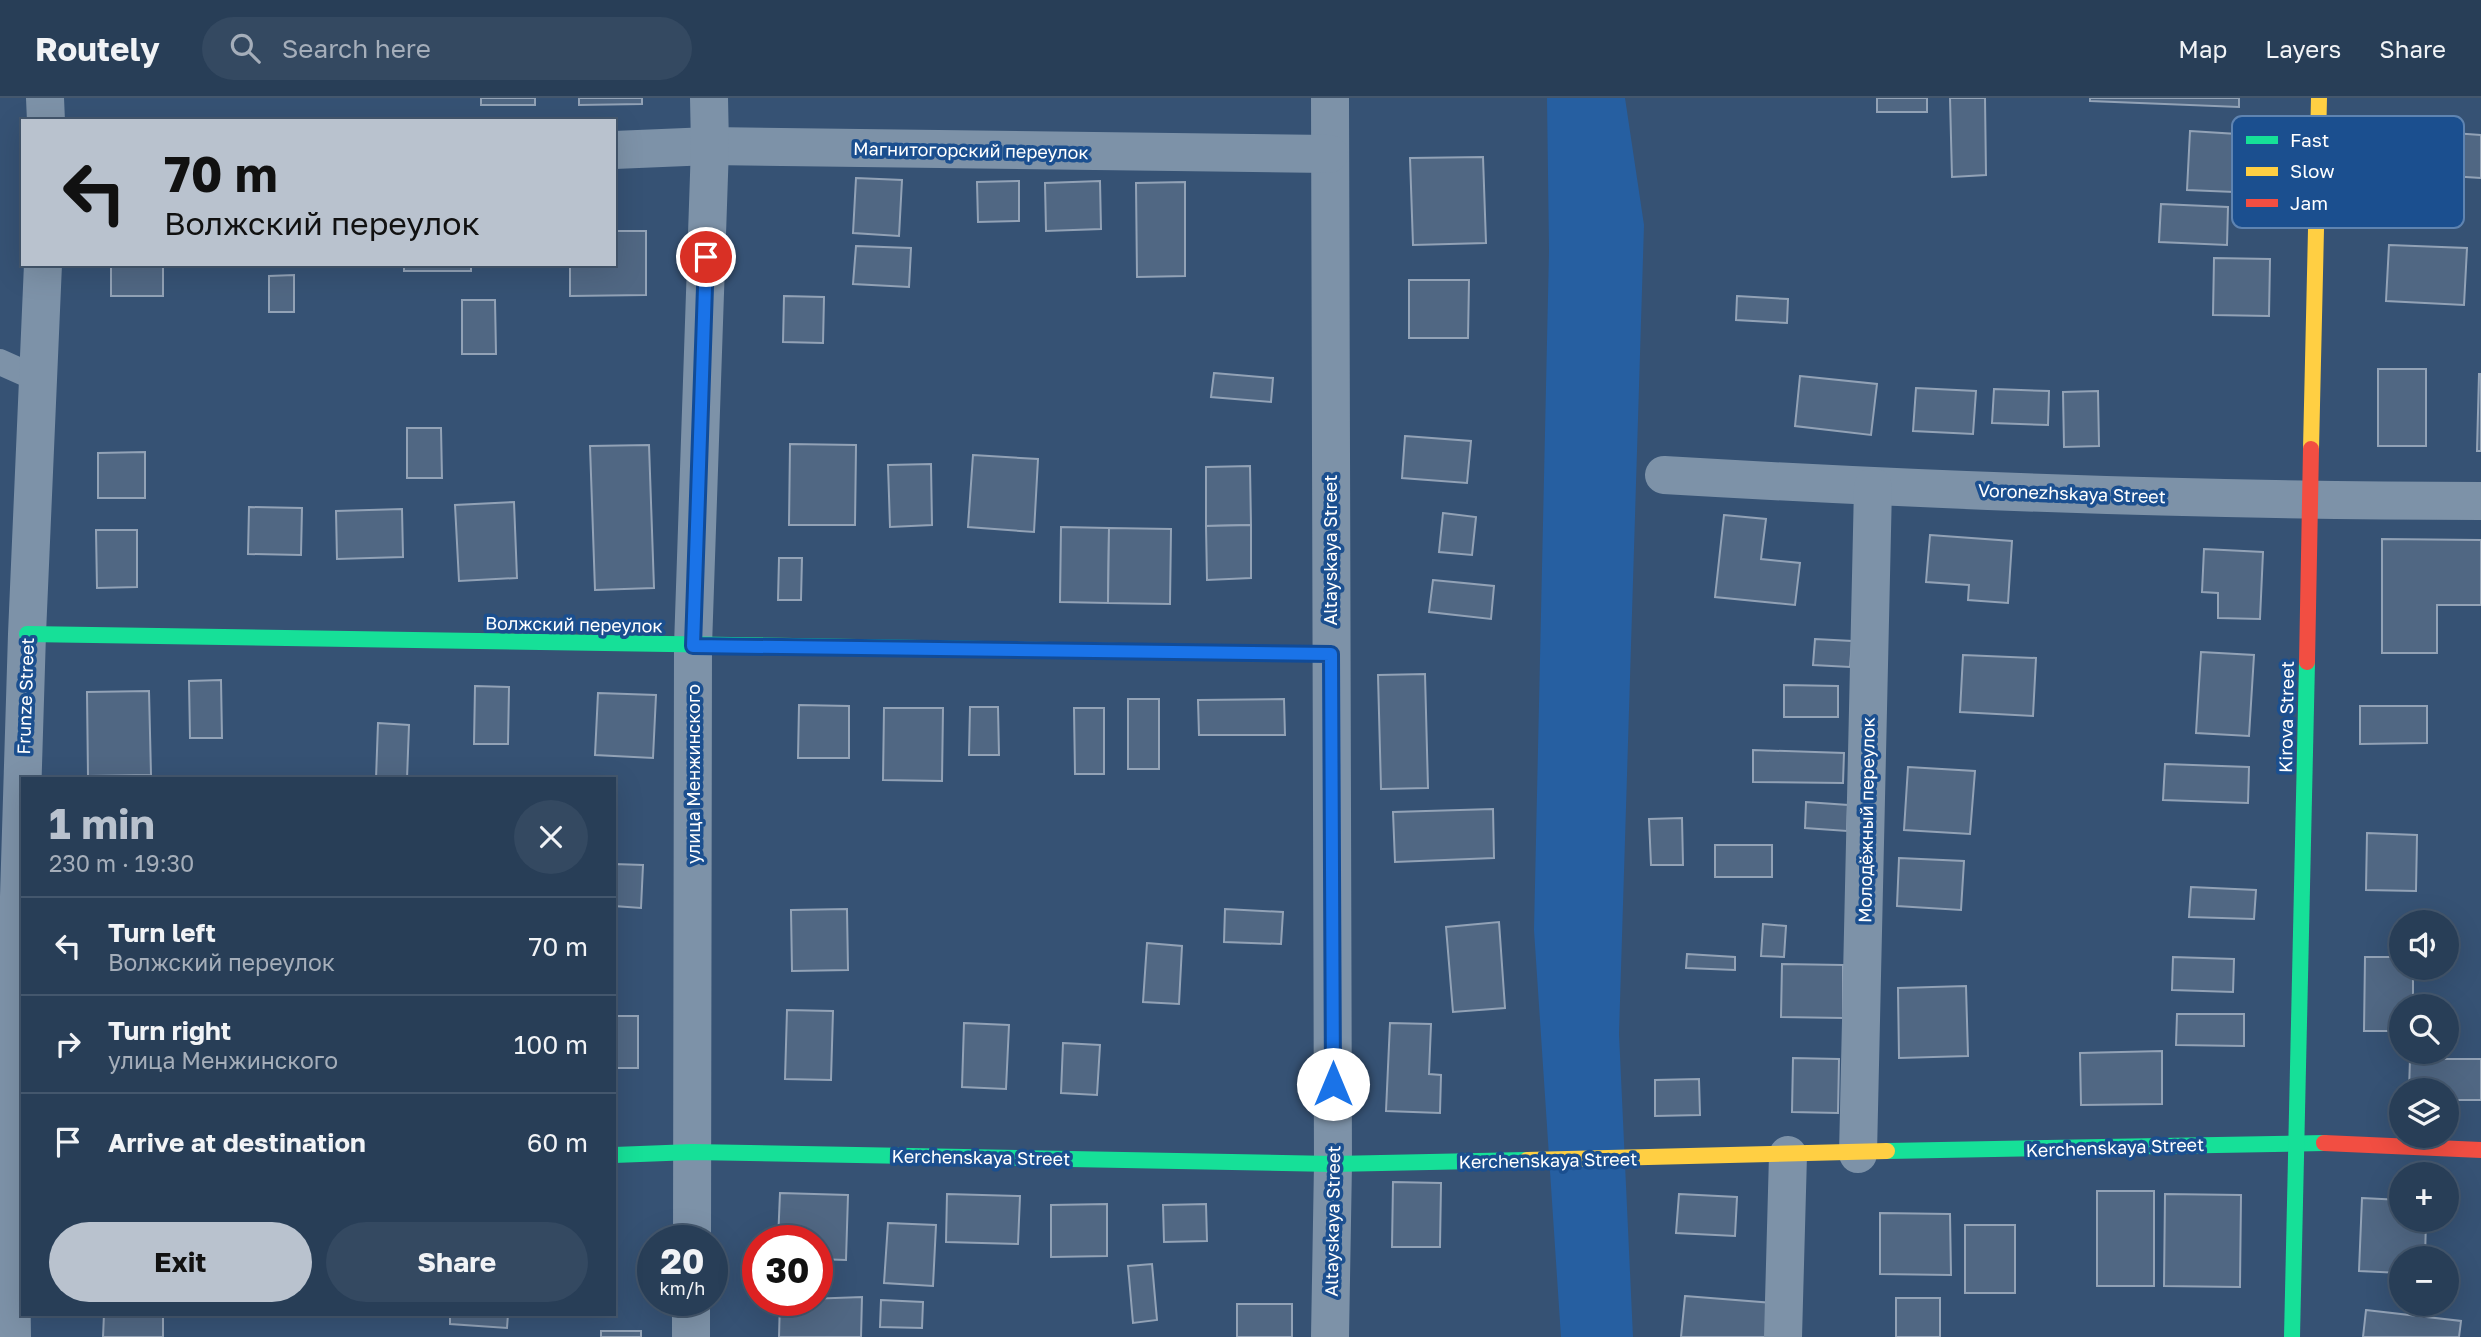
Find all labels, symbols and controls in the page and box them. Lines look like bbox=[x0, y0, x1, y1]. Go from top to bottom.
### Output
search box bbox=[202, 17, 692, 80]
text: Routely bbox=[35, 29, 160, 68]
icon: search bbox=[226, 29, 264, 67]
text: Search here bbox=[282, 33, 431, 64]
text: Map bbox=[2178, 34, 2227, 63]
text: Layers bbox=[2265, 34, 2341, 63]
text: Share bbox=[2379, 34, 2446, 63]
legend bbox=[2232, 116, 2464, 228]
text: Fast bbox=[2290, 128, 2329, 151]
street label: Магнитогорский переулок bbox=[853, 137, 1089, 163]
text: 70 m bbox=[164, 144, 278, 203]
icon: left bbox=[49, 147, 140, 238]
text: Slow bbox=[2290, 159, 2335, 182]
text: Jam bbox=[2290, 191, 2328, 214]
text: Волжский переулок bbox=[164, 204, 480, 242]
pin bbox=[676, 227, 736, 287]
icon: arrive bbox=[687, 238, 725, 276]
street label: Altayskaya Street bbox=[1319, 474, 1341, 626]
street label: Voronezhskaya Street bbox=[1978, 479, 2166, 507]
street label: Волжский переулок bbox=[485, 611, 663, 637]
street label: Frunze Street bbox=[12, 637, 38, 755]
street label: Kirova Street bbox=[2274, 661, 2298, 773]
street label: улица Менжинского bbox=[682, 684, 704, 864]
street label: Молодёжный переулок bbox=[1853, 717, 1879, 923]
text: 1 min bbox=[49, 798, 155, 848]
button: close bbox=[514, 800, 588, 874]
text: 230 m · 19:30 bbox=[49, 849, 194, 877]
map controls bbox=[2389, 910, 2459, 1316]
button: sound bbox=[2389, 910, 2459, 980]
text: Turn left bbox=[108, 917, 216, 948]
icon: left bbox=[49, 927, 87, 965]
text: 70 m bbox=[529, 931, 588, 962]
text: Волжский переулок bbox=[108, 948, 335, 976]
button: search bbox=[2389, 994, 2459, 1064]
text: Turn right bbox=[108, 1015, 231, 1046]
icon: right bbox=[49, 1025, 87, 1063]
text: 100 m bbox=[514, 1029, 588, 1060]
text: улица Менжинского bbox=[108, 1046, 338, 1074]
position arrow bbox=[1296, 1047, 1370, 1121]
button: layers bbox=[2389, 1078, 2459, 1148]
icon: arrive bbox=[49, 1123, 87, 1161]
text: Arrive at destination bbox=[108, 1127, 366, 1158]
text: 60 m bbox=[527, 1127, 588, 1158]
street label: Kerchenskaya Street bbox=[2025, 1133, 2205, 1161]
street label: Kerchenskaya Street bbox=[892, 1144, 1070, 1170]
street label: Altayskaya Street bbox=[1320, 1145, 1344, 1297]
street label: Kerchenskaya Street bbox=[1459, 1147, 1637, 1173]
button: + bbox=[2389, 1162, 2459, 1232]
button: Exit bbox=[49, 1222, 312, 1302]
button: Share bbox=[326, 1222, 588, 1302]
speed limit sign: 30 bbox=[742, 1225, 833, 1316]
text: 20 bbox=[660, 1240, 705, 1282]
button: − bbox=[2389, 1246, 2459, 1316]
text: km/h bbox=[660, 1277, 705, 1299]

